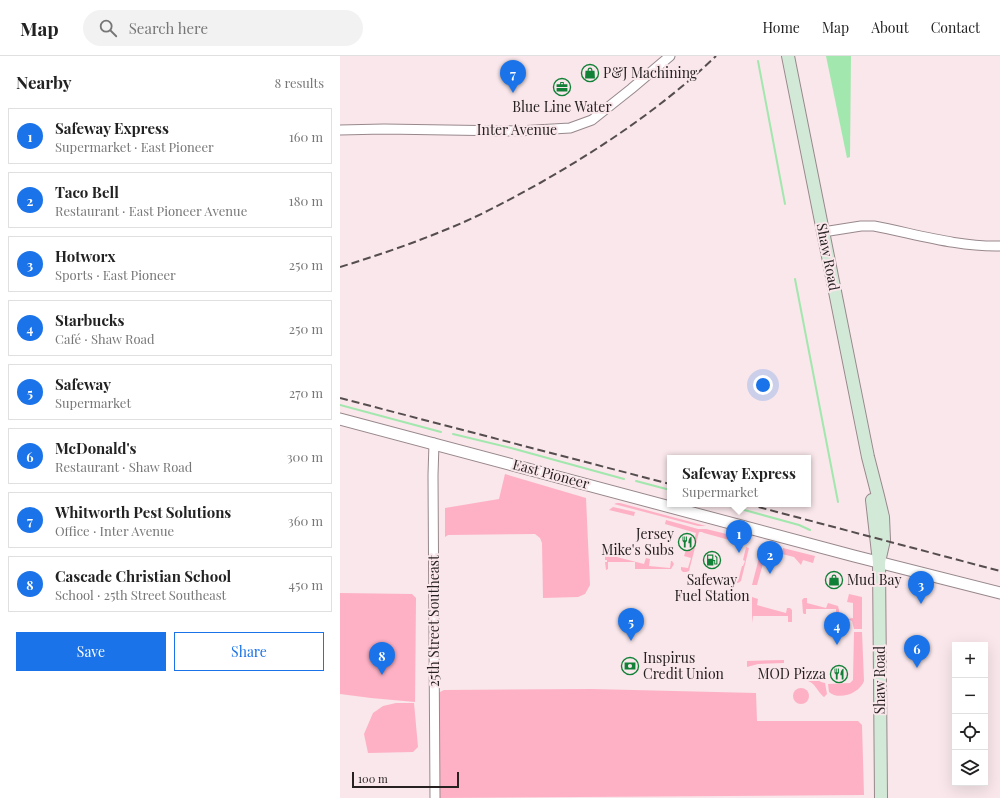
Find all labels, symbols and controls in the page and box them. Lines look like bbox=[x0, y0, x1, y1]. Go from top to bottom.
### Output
search box bbox=[83, 10, 363, 46]
text: Map bbox=[20, 15, 59, 41]
icon: search bbox=[97, 17, 119, 39]
text: Search here bbox=[129, 18, 208, 38]
text: Home bbox=[762, 18, 800, 37]
text: Map bbox=[822, 18, 849, 37]
text: About bbox=[871, 18, 909, 37]
text: Contact bbox=[931, 18, 980, 37]
pin: 7 bbox=[500, 60, 526, 93]
shop icon: P&J Machining bbox=[580, 63, 600, 83]
place label: P&J Machining bbox=[603, 63, 698, 82]
text: Nearby bbox=[16, 71, 71, 93]
text: 8 results bbox=[274, 74, 324, 91]
office icon: Blue Line Water bbox=[552, 77, 572, 97]
place label: Blue Line Water bbox=[512, 97, 612, 116]
text: Safeway Express bbox=[55, 118, 169, 138]
street label: Inter Avenue bbox=[477, 120, 557, 139]
text: 1 bbox=[28, 128, 32, 145]
text: 160 m bbox=[289, 128, 323, 145]
text: Supermarket · East Pioneer bbox=[55, 138, 214, 155]
text: Taco Bell bbox=[55, 182, 119, 202]
text: 2 bbox=[27, 192, 33, 209]
text: 180 m bbox=[289, 192, 323, 209]
text: Restaurant · East Pioneer Avenue bbox=[55, 202, 247, 219]
street label: Shaw Road bbox=[813, 221, 844, 292]
text: Hotworx bbox=[55, 246, 116, 266]
text: 3 bbox=[27, 256, 33, 273]
text: 250 m bbox=[289, 256, 323, 273]
text: Sports · East Pioneer bbox=[55, 266, 176, 283]
text: Starbucks bbox=[55, 310, 125, 330]
text: 4 bbox=[27, 320, 33, 337]
text: 250 m bbox=[289, 320, 323, 337]
text: Café · Shaw Road bbox=[55, 330, 155, 347]
text: Safeway bbox=[55, 374, 111, 394]
your location bbox=[753, 375, 773, 395]
text: 5 bbox=[27, 384, 33, 401]
text: 270 m bbox=[289, 384, 323, 401]
text: Supermarket bbox=[55, 394, 131, 411]
text: McDonald's bbox=[55, 438, 136, 458]
text: 6 bbox=[26, 448, 34, 465]
text: 300 m bbox=[287, 448, 323, 465]
street label: East Pioneer bbox=[511, 454, 592, 493]
popup bbox=[667, 455, 811, 507]
text: Restaurant · Shaw Road bbox=[55, 458, 192, 475]
text: Safeway Express bbox=[682, 463, 796, 483]
text: Supermarket bbox=[682, 483, 758, 500]
text: Whitworth Pest Solutions bbox=[55, 502, 231, 522]
text: 7 bbox=[27, 512, 33, 529]
text: 360 m bbox=[288, 512, 323, 529]
pin: 1 bbox=[726, 520, 752, 553]
text: Office · Inter Avenue bbox=[55, 522, 174, 539]
place label: Jersey Mike's Subs bbox=[601, 524, 674, 559]
restaurant icon: Jersey Mike's Subs bbox=[677, 532, 697, 552]
pin: 2 bbox=[757, 541, 783, 574]
fuel station icon: Safeway Fuel Station bbox=[702, 550, 722, 570]
street label: 25th Street Southeast bbox=[424, 554, 443, 687]
text: Cascade Christian School bbox=[55, 566, 231, 586]
place label: Safeway Fuel Station bbox=[674, 570, 750, 605]
shop icon: Mud Bay bbox=[824, 570, 844, 590]
place label: Mud Bay bbox=[847, 570, 901, 589]
pin: 3 bbox=[908, 571, 934, 604]
text: 8 bbox=[26, 576, 34, 593]
text: 450 m bbox=[289, 576, 323, 593]
text: School · 25th Street Southeast bbox=[55, 586, 226, 603]
pin: 5 bbox=[618, 608, 644, 641]
pin: 4 bbox=[824, 612, 850, 645]
button: Save bbox=[16, 632, 166, 671]
button: Share bbox=[174, 632, 324, 671]
pin: 6 bbox=[904, 635, 930, 668]
pin: 8 bbox=[369, 642, 395, 675]
map controls bbox=[952, 642, 988, 786]
button: + bbox=[952, 642, 988, 678]
street label: Shaw Road bbox=[870, 646, 889, 714]
place label: Inspirus Credit Union bbox=[643, 648, 725, 683]
bank icon: Inspirus Credit Union bbox=[620, 656, 640, 676]
place label: MOD Pizza bbox=[757, 664, 826, 683]
restaurant icon: MOD Pizza bbox=[829, 664, 849, 684]
button: − bbox=[952, 678, 988, 714]
button: locate bbox=[952, 714, 988, 750]
button: layers bbox=[952, 750, 988, 786]
scale bar bbox=[352, 770, 459, 789]
text: 100 m bbox=[358, 771, 388, 786]

